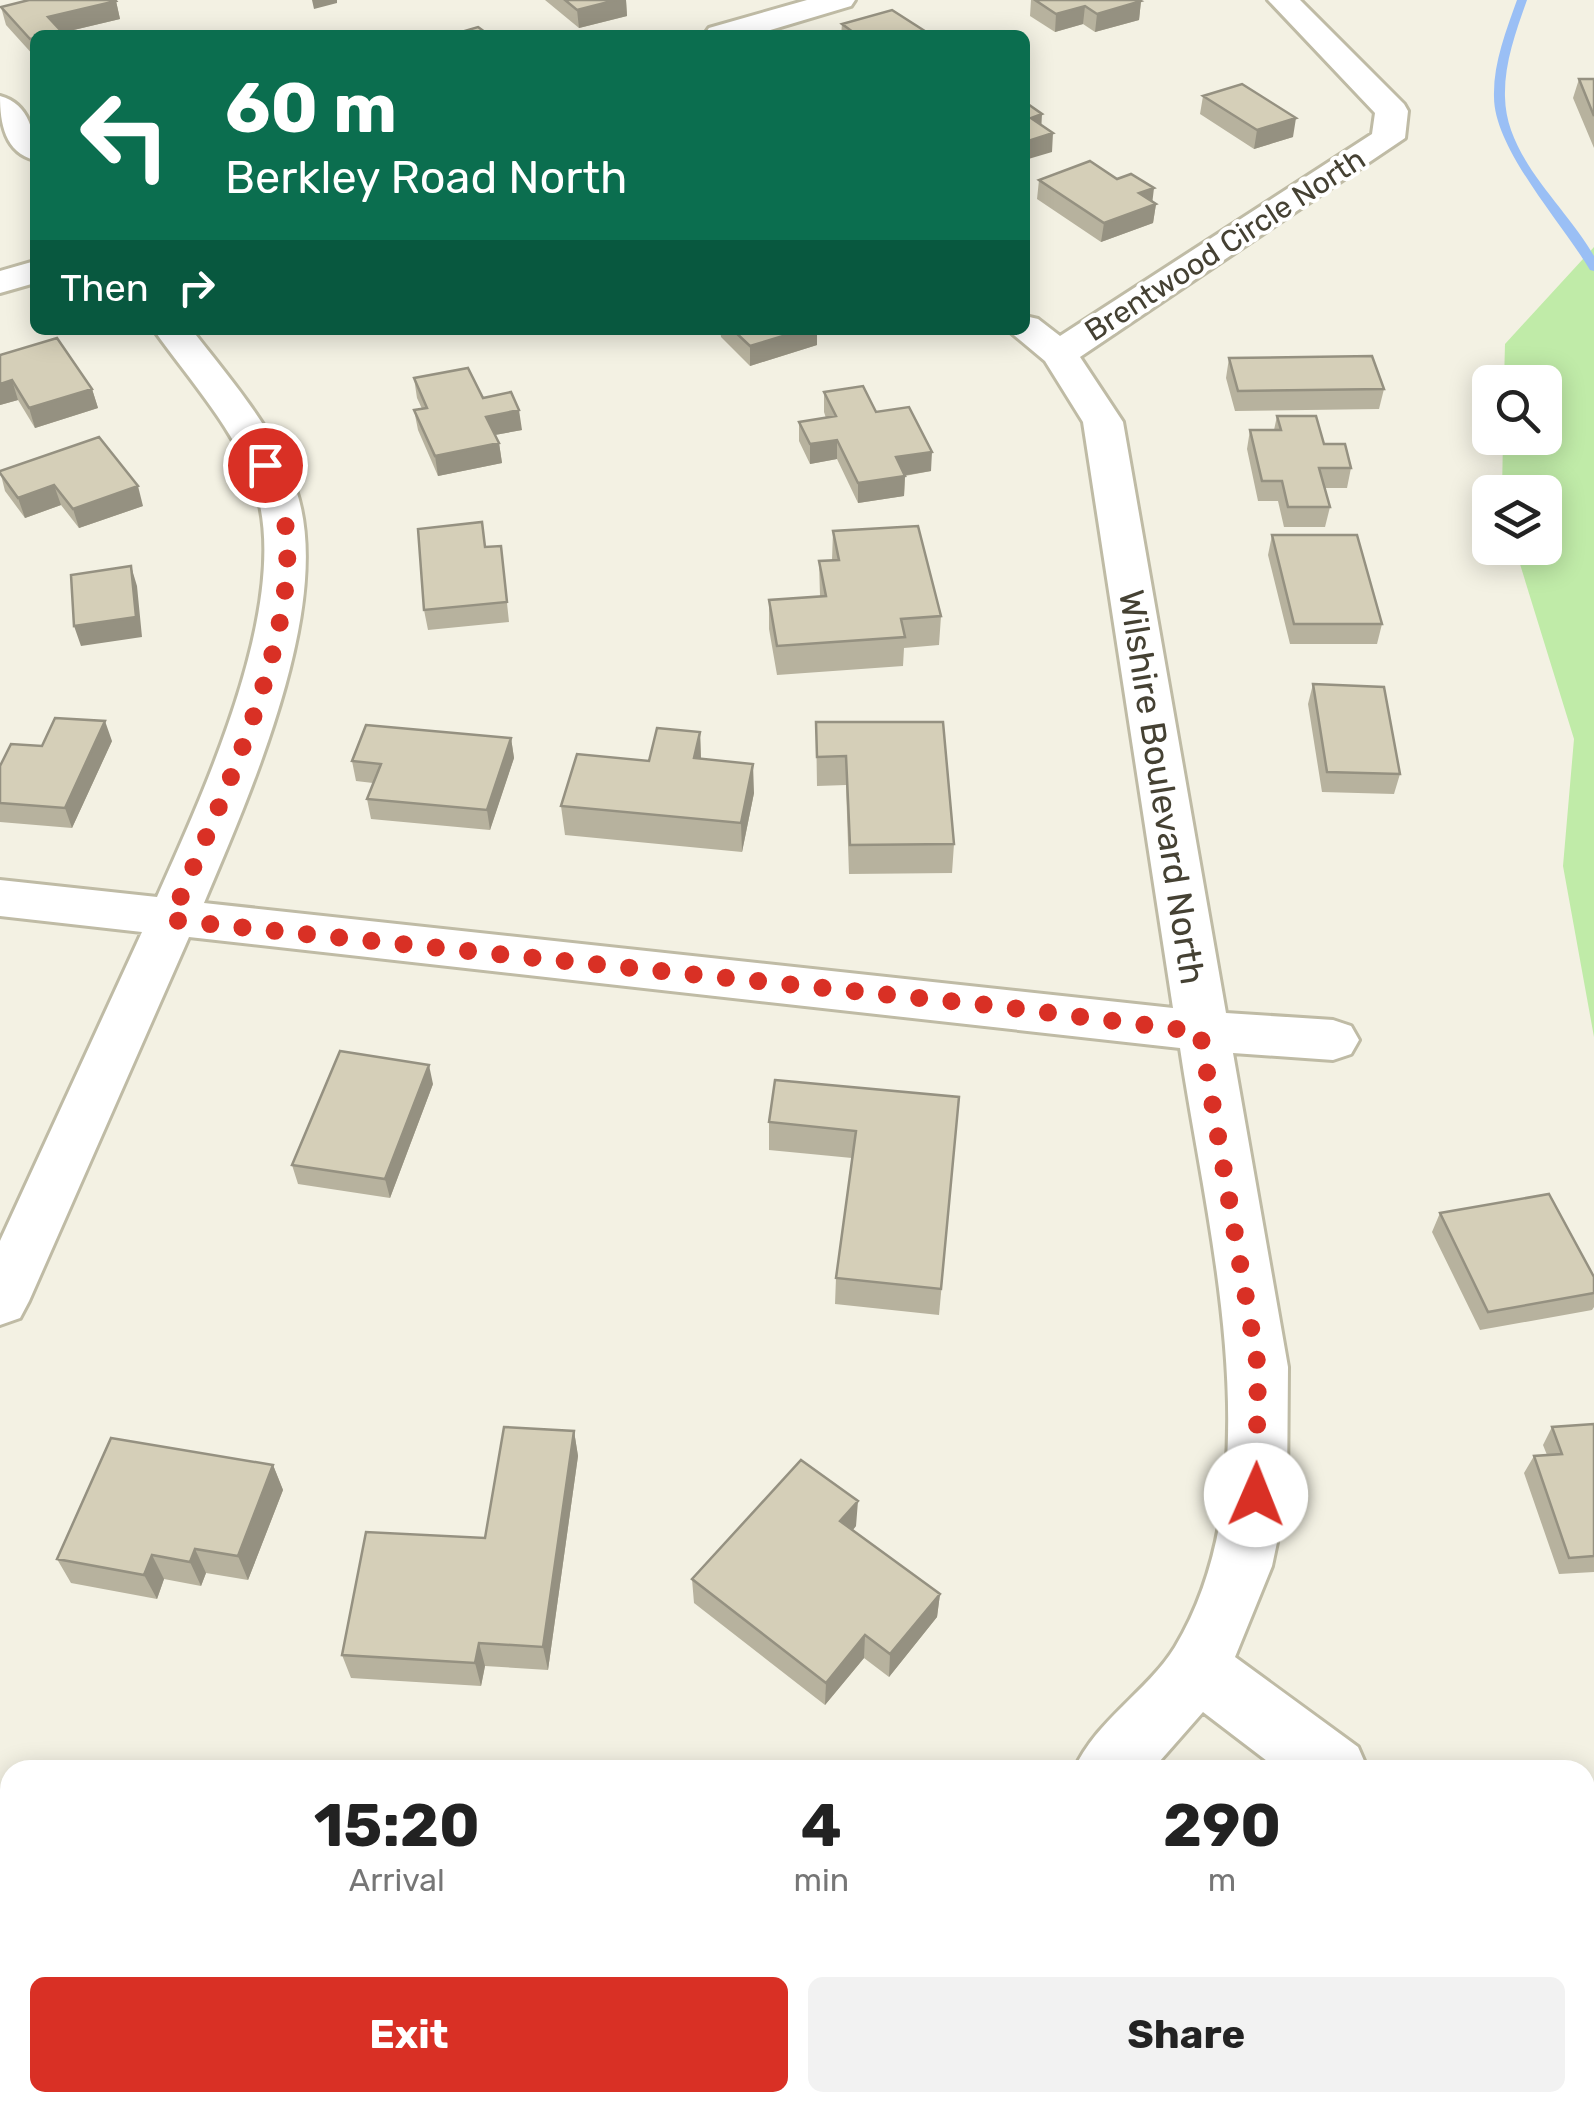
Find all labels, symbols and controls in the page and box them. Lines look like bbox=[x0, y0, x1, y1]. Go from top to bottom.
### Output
text: 60 m bbox=[225, 67, 397, 150]
icon: left bbox=[60, 70, 190, 200]
street label: Brentwood Circle North bbox=[1078, 141, 1372, 349]
text: Berkley Road North bbox=[225, 151, 627, 204]
icon: right bbox=[169, 260, 224, 315]
text: Then bbox=[60, 265, 149, 311]
map controls bbox=[1472, 365, 1562, 565]
button: search bbox=[1472, 365, 1562, 455]
pin bbox=[223, 423, 308, 508]
icon: arrive bbox=[238, 438, 293, 493]
button: layers bbox=[1472, 475, 1562, 565]
street label: Wilshire Boulevard North bbox=[1110, 587, 1214, 987]
position arrow bbox=[1204, 1443, 1308, 1547]
text: 15:20 bbox=[314, 1790, 480, 1861]
text: 4 bbox=[801, 1790, 842, 1861]
text: 290 bbox=[1163, 1790, 1281, 1861]
text: Arrival bbox=[349, 1861, 445, 1899]
text: min bbox=[794, 1861, 849, 1899]
text: m bbox=[1208, 1861, 1236, 1899]
button: Exit bbox=[30, 1977, 788, 2092]
button: Share bbox=[808, 1977, 1565, 2092]

